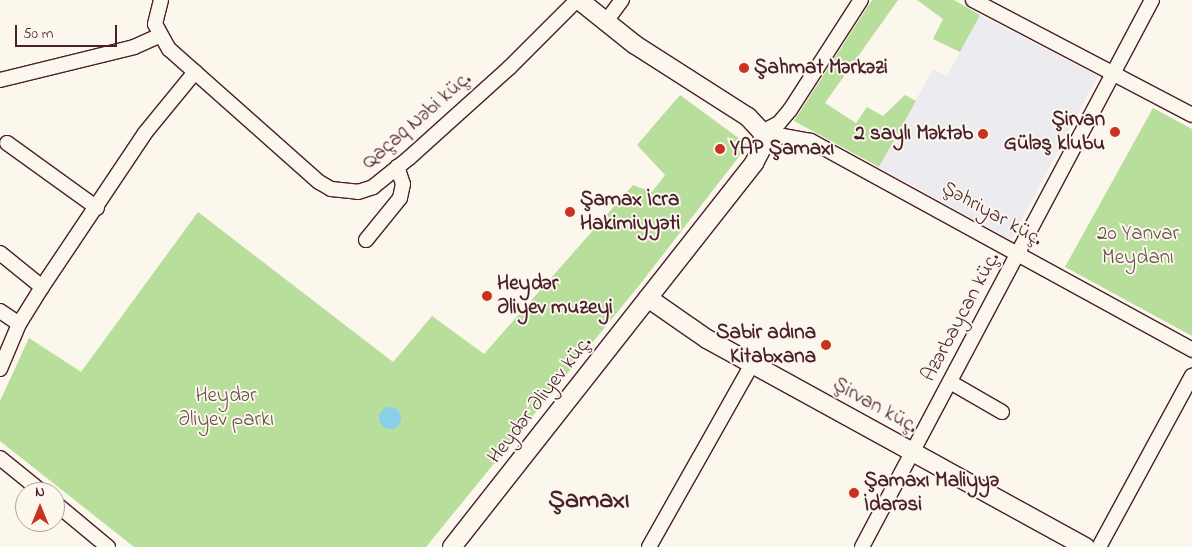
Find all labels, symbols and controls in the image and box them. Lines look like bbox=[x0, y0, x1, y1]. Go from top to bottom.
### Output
scale bar bbox=[18, 15, 120, 47]
text: 50 m bbox=[23, 23, 53, 45]
place label: Şahmat Mərkəzi bbox=[754, 55, 888, 81]
marker: Şahmat Mərkəzi bbox=[738, 62, 750, 74]
street label: Qaçaq Nəbi küç. bbox=[357, 67, 477, 175]
place label: Şirvan Güləş klubu bbox=[1004, 107, 1105, 157]
place label: 2 saylı Məktəb bbox=[854, 121, 973, 147]
marker: Şirvan Güləş klubu bbox=[1109, 126, 1121, 138]
marker: 2 saylı Məktəb bbox=[977, 128, 989, 140]
place label: YAP Şamaxı bbox=[730, 136, 834, 162]
marker: YAP Şamaxı bbox=[714, 143, 726, 155]
street label: Şəhriyar küç. bbox=[937, 176, 1047, 252]
place label: Şamax İcra Hakimiyyəti bbox=[580, 187, 680, 237]
marker: Şamax İcra Hakimiyyəti bbox=[564, 206, 576, 218]
park label: 20 Yanvar Meydanı bbox=[1097, 221, 1179, 271]
street label: Azərbaycan küç. bbox=[916, 248, 1006, 386]
place label: Heydər Əliyev muzeyi bbox=[497, 271, 613, 321]
marker: Heydər Əliyev muzeyi bbox=[481, 290, 493, 302]
place label: Sabir adına Kitabxana bbox=[716, 320, 816, 370]
street label: Heydər Əliyev küç. bbox=[482, 331, 598, 469]
marker: Sabir adına Kitabxana bbox=[820, 339, 832, 351]
street label: Şirvan küç. bbox=[828, 372, 922, 440]
park label: Heydər Əliyev parkı bbox=[178, 383, 274, 433]
place label: Şamaxı Maliyyə İdarəsi bbox=[864, 468, 999, 518]
north arrow bbox=[15, 482, 65, 532]
text: N bbox=[35, 482, 45, 503]
district label: Şamaxı bbox=[548, 486, 630, 518]
marker: Şamaxı Maliyyə İdarəsi bbox=[848, 487, 860, 499]

